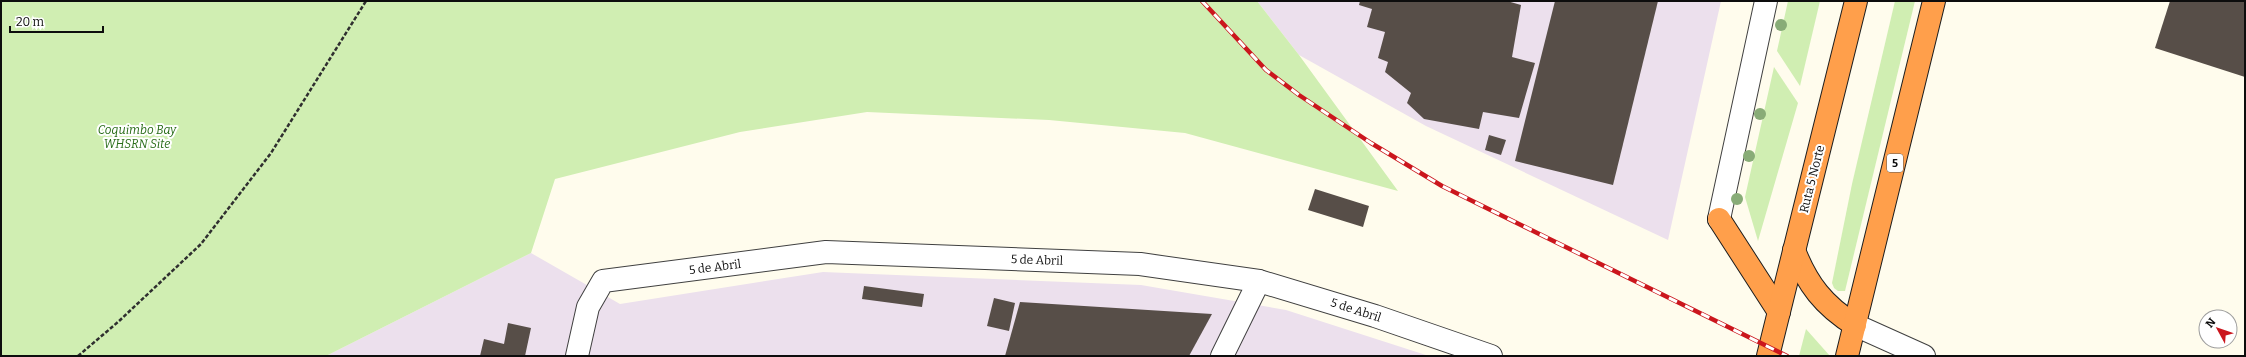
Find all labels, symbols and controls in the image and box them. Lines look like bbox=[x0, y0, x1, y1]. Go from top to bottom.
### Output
scale bar bbox=[10, 8, 103, 34]
text: 20 m bbox=[16, 15, 45, 29]
park label: Coquimbo Bay WHSRN Site bbox=[98, 123, 177, 151]
street label: Ruta 5 Norte bbox=[1797, 144, 1827, 214]
road number: 5 bbox=[1887, 154, 1903, 172]
street label: 5 de Abril bbox=[1011, 252, 1064, 268]
street label: 5 de Abril bbox=[688, 257, 742, 277]
street label: 5 de Abril bbox=[1329, 295, 1384, 325]
north arrow bbox=[2198, 309, 2238, 349]
text: N bbox=[2203, 315, 2219, 330]

